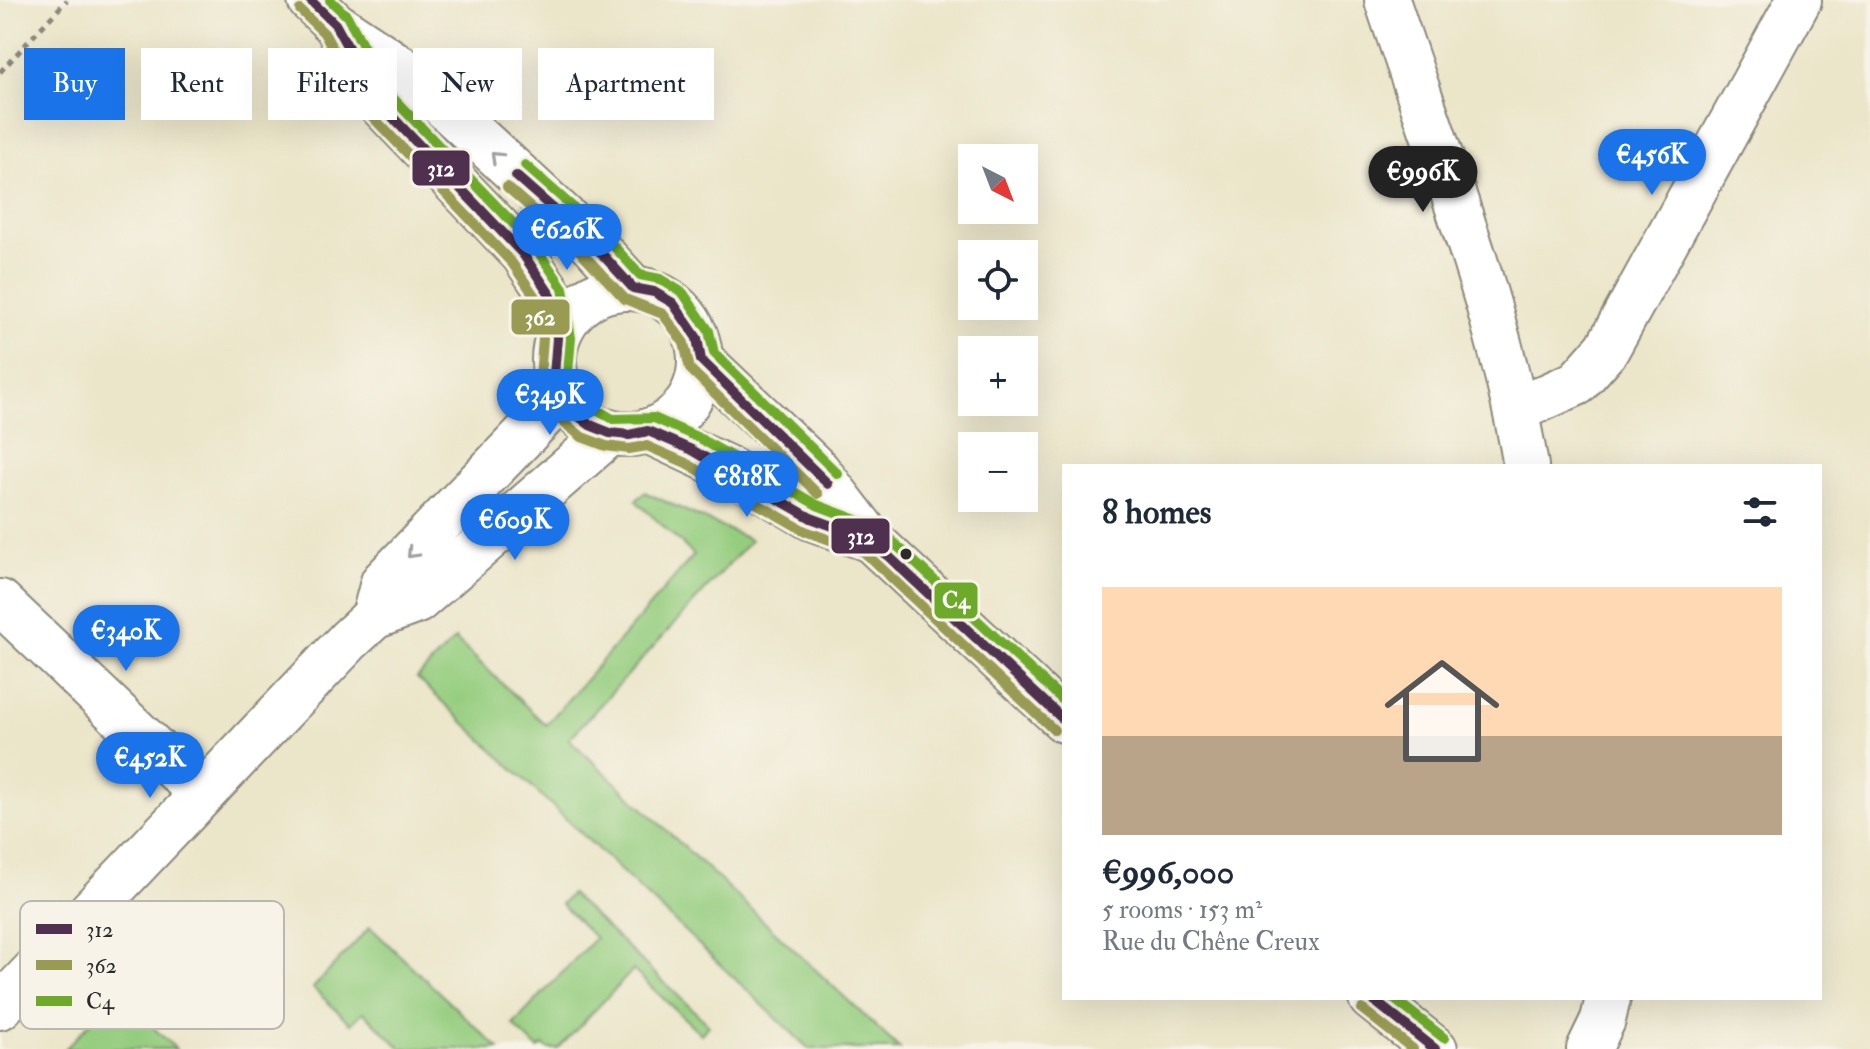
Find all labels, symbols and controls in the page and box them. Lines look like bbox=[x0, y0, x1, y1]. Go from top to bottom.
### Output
chip: Buy bbox=[24, 48, 125, 120]
chip: Rent bbox=[141, 48, 252, 120]
chip: Filters bbox=[268, 48, 397, 120]
chip: New bbox=[413, 48, 522, 120]
chip: Apartment bbox=[538, 48, 714, 120]
pin: €456K bbox=[1596, 129, 1708, 197]
text: €456K bbox=[1616, 139, 1688, 171]
north arrow bbox=[958, 144, 1038, 224]
map controls bbox=[958, 144, 1038, 512]
pin: €996K bbox=[1367, 146, 1479, 214]
line badge: 312 bbox=[411, 149, 471, 187]
one-way arrow bbox=[491, 151, 505, 166]
text: 312 bbox=[427, 155, 455, 183]
text: €996K bbox=[1386, 156, 1460, 188]
pin: €626K bbox=[511, 204, 623, 272]
text: €626K bbox=[531, 214, 603, 246]
button: locate bbox=[958, 240, 1038, 320]
line badge: 362 bbox=[510, 298, 571, 336]
text: 362 bbox=[525, 304, 555, 332]
button: + bbox=[958, 336, 1038, 416]
pin: €349K bbox=[494, 369, 606, 437]
text: €349K bbox=[515, 379, 585, 411]
button: − bbox=[958, 432, 1038, 512]
pin: €818K bbox=[691, 451, 803, 519]
text: €818K bbox=[713, 461, 781, 493]
icon: filters bbox=[1738, 490, 1782, 534]
text: 8 homes bbox=[1102, 491, 1211, 534]
pin: €609K bbox=[459, 494, 571, 562]
text: €609K bbox=[478, 504, 552, 536]
line badge: 312 bbox=[830, 517, 891, 555]
text: 312 bbox=[847, 523, 875, 551]
one-way arrow bbox=[407, 543, 421, 558]
unlabelled marker bbox=[898, 546, 914, 562]
line badge: C4 bbox=[933, 581, 979, 620]
text: C4 bbox=[942, 587, 972, 615]
pin: €340K bbox=[70, 605, 182, 673]
text: €340K bbox=[91, 615, 161, 647]
icon: home bbox=[1370, 639, 1514, 783]
pin: €452K bbox=[94, 732, 206, 800]
text: €452K bbox=[114, 742, 186, 774]
text: €996,000 bbox=[1102, 851, 1234, 894]
text: 5 rooms · 153 m² bbox=[1102, 894, 1262, 926]
legend bbox=[20, 901, 284, 1029]
text: 312 bbox=[86, 916, 113, 944]
text: Rue du Chêne Creux bbox=[1102, 926, 1319, 958]
text: 362 bbox=[86, 952, 117, 980]
text: C4 bbox=[86, 988, 115, 1016]

